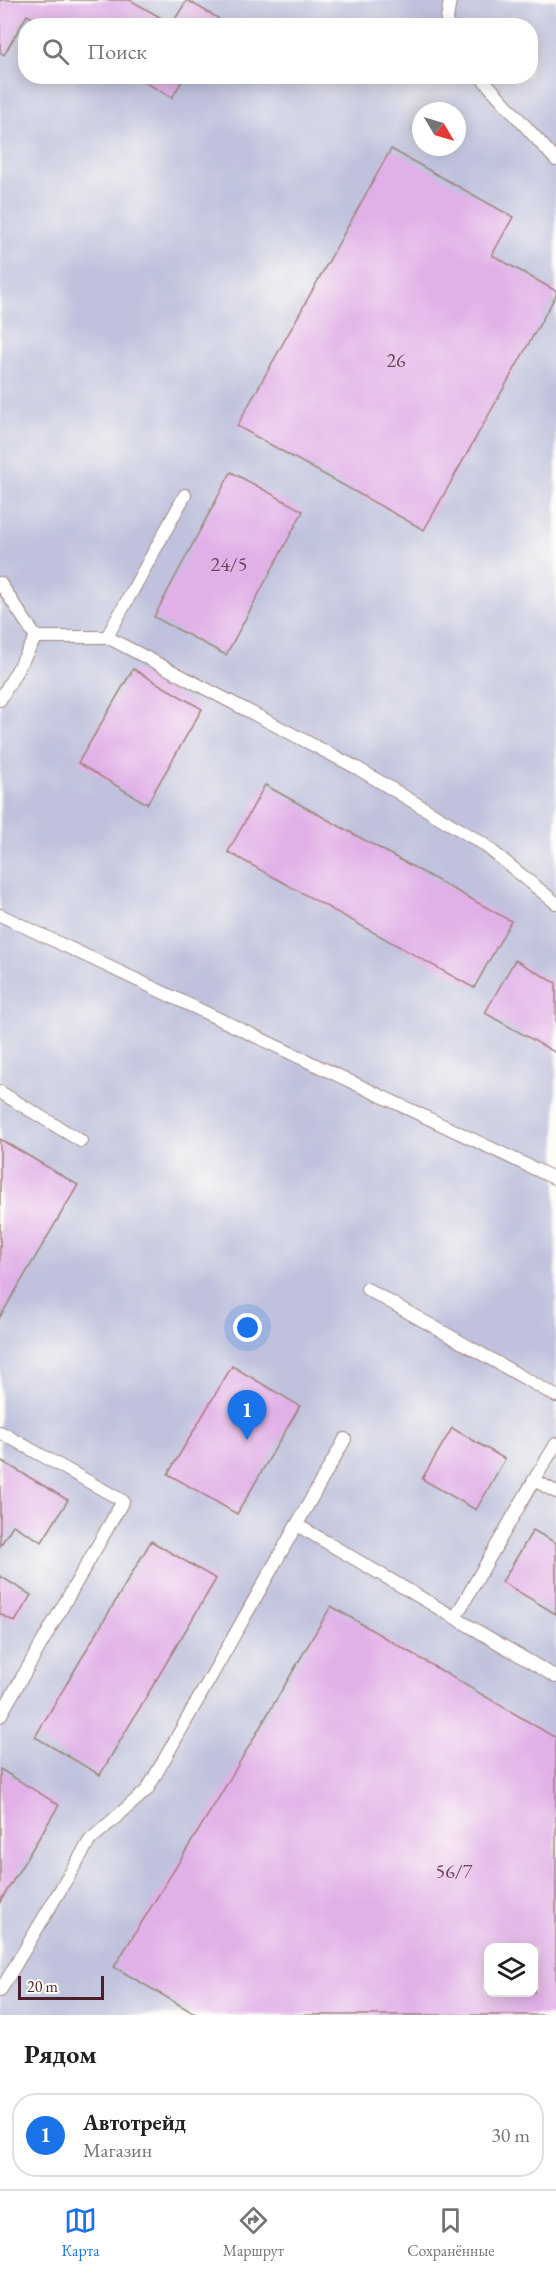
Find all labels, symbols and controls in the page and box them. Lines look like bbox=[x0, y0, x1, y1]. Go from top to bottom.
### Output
search box bbox=[18, 18, 538, 84]
icon: search bbox=[39, 35, 72, 68]
text: Поиск bbox=[87, 37, 147, 66]
north arrow bbox=[412, 102, 466, 156]
house number: 26 bbox=[386, 347, 406, 373]
house number: 24/5 bbox=[211, 551, 247, 577]
your location bbox=[233, 1313, 262, 1342]
pin: 1 bbox=[228, 1390, 266, 1440]
house number: 56/7 bbox=[436, 1858, 473, 1884]
map controls bbox=[484, 1943, 538, 1997]
button: layers bbox=[484, 1943, 538, 1997]
scale bar bbox=[18, 1973, 104, 2000]
text: 20 m bbox=[27, 1976, 58, 1997]
text: Рядом bbox=[24, 2037, 97, 2071]
text: Автотрейд bbox=[83, 2108, 186, 2137]
text: 1 bbox=[40, 2122, 51, 2148]
text: 30 m bbox=[491, 2122, 530, 2148]
text: Магазин bbox=[83, 2137, 152, 2163]
tab: Карта bbox=[62, 2204, 100, 2261]
tab: Маршрут bbox=[223, 2204, 284, 2261]
tab: Сохранённые bbox=[407, 2204, 494, 2261]

